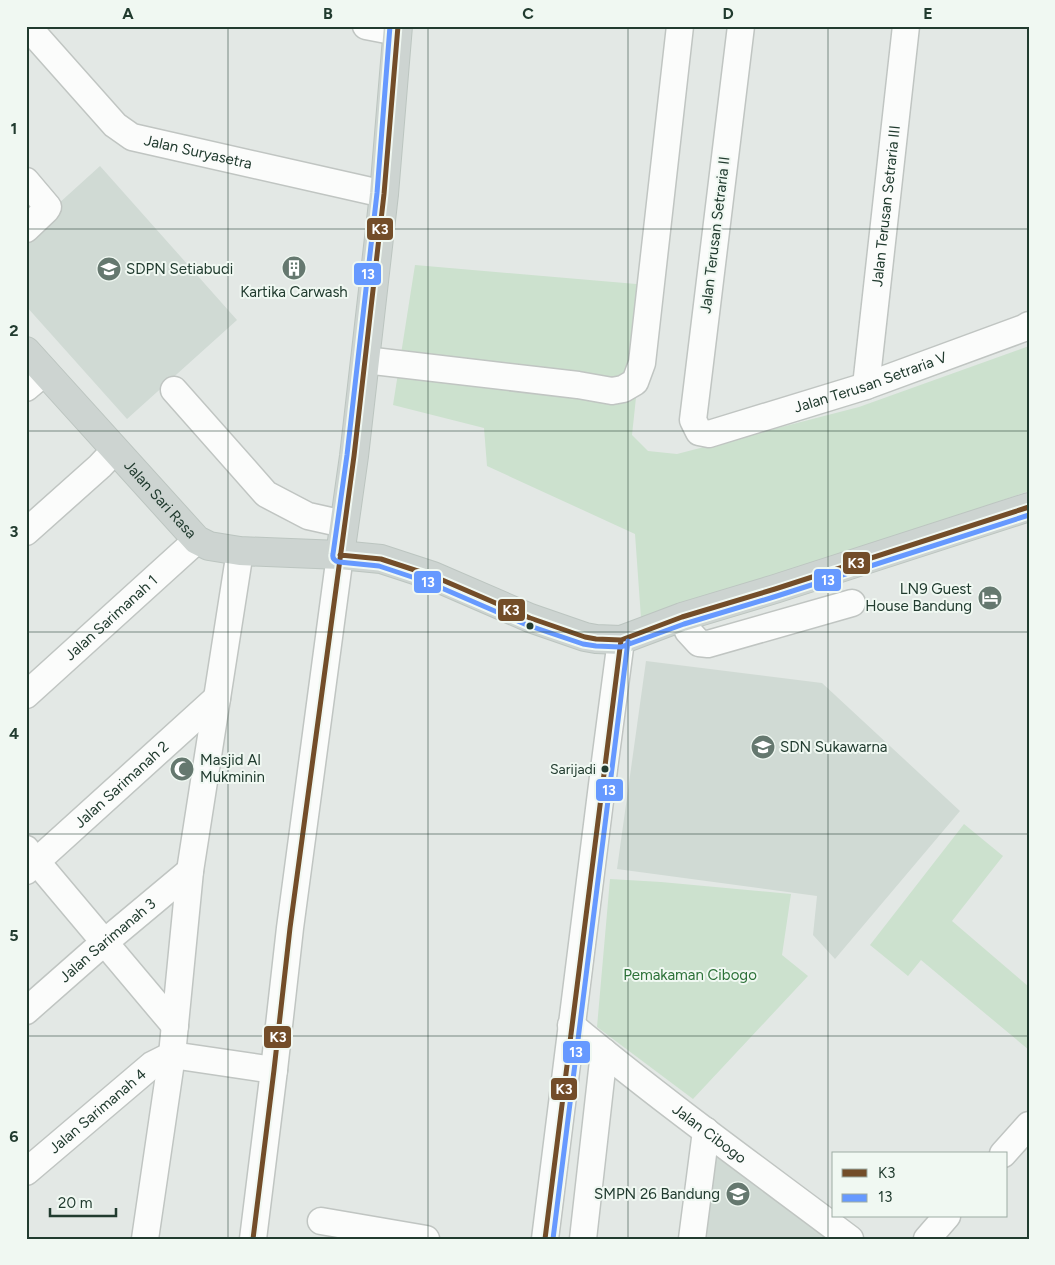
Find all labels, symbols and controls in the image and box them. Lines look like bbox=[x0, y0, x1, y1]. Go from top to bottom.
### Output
text: A bbox=[122, 4, 134, 23]
text: B bbox=[323, 4, 333, 23]
text: C bbox=[522, 4, 534, 23]
text: D bbox=[722, 4, 734, 23]
text: E bbox=[923, 4, 933, 23]
text: 1 bbox=[11, 119, 17, 138]
street label: Jalan Terusan Setraria III bbox=[868, 124, 904, 288]
street label: Jalan Suryasetra bbox=[142, 131, 254, 173]
street label: Jalan Terusan Setraria II bbox=[696, 156, 734, 314]
line badge: K3 bbox=[366, 217, 394, 241]
text: K3 bbox=[371, 221, 389, 238]
building icon: Kartika Carwash bbox=[281, 255, 307, 281]
school or university icon: SDPN Setiabudi bbox=[96, 256, 122, 282]
place label: SDPN Setiabudi bbox=[126, 260, 233, 278]
line badge: 13 bbox=[353, 262, 382, 286]
text: 13 bbox=[361, 266, 375, 283]
place label: Kartika Carwash bbox=[240, 283, 348, 301]
text: 2 bbox=[9, 321, 19, 340]
street label: Jalan Terusan Setraria V bbox=[792, 348, 950, 417]
street label: Jalan Sari Rasa bbox=[120, 456, 200, 542]
text: 3 bbox=[10, 522, 19, 541]
line badge: K3 bbox=[842, 551, 871, 575]
text: K3 bbox=[847, 555, 865, 572]
line badge: 13 bbox=[813, 568, 842, 592]
line badge: 13 bbox=[413, 570, 442, 594]
street label: Jalan Sarimanah 1 bbox=[61, 571, 161, 664]
text: 13 bbox=[821, 572, 835, 589]
text: 13 bbox=[421, 574, 435, 591]
place label: LN9 Guest House Bandung bbox=[865, 580, 972, 615]
hotel icon: LN9 Guest House Bandung bbox=[977, 585, 1003, 611]
line badge: K3 bbox=[497, 598, 526, 622]
text: K3 bbox=[502, 602, 520, 619]
unlabelled marker bbox=[525, 621, 535, 631]
text: 4 bbox=[9, 724, 19, 743]
school or university icon: SDN Sukawarna bbox=[750, 734, 776, 760]
street label: Jalan Sarimanah 2 bbox=[71, 737, 172, 832]
place label: SDN Sukawarna bbox=[780, 738, 887, 756]
place label: Masjid Al Mukminin bbox=[200, 751, 265, 786]
mosque icon: Masjid Al Mukminin bbox=[169, 756, 195, 782]
place label: Sarijadi bbox=[550, 761, 596, 778]
marker: Sarijadi bbox=[600, 764, 610, 774]
line badge: 13 bbox=[595, 778, 624, 802]
text: 13 bbox=[602, 782, 616, 799]
street label: Jalan Sarimanah 3 bbox=[56, 894, 159, 986]
text: 5 bbox=[9, 926, 19, 945]
park label: Pemakaman Cibogo bbox=[623, 966, 757, 984]
line badge: K3 bbox=[263, 1025, 292, 1049]
text: K3 bbox=[269, 1029, 287, 1046]
line badge: 13 bbox=[562, 1040, 591, 1064]
text: 13 bbox=[569, 1044, 583, 1061]
street label: Jalan Sarimanah 4 bbox=[45, 1065, 150, 1157]
line badge: K3 bbox=[550, 1077, 578, 1101]
text: K3 bbox=[555, 1081, 573, 1098]
street label: Jalan Cibogo bbox=[669, 1100, 750, 1168]
text: 6 bbox=[9, 1127, 19, 1146]
legend bbox=[832, 1152, 1008, 1218]
text: K3 bbox=[878, 1164, 895, 1182]
school or university icon: SMPN 26 Bandung bbox=[725, 1181, 751, 1207]
scale bar bbox=[50, 1185, 116, 1217]
place label: SMPN 26 Bandung bbox=[594, 1185, 720, 1203]
text: 13 bbox=[878, 1188, 892, 1206]
text: 20 m bbox=[58, 1194, 92, 1212]

